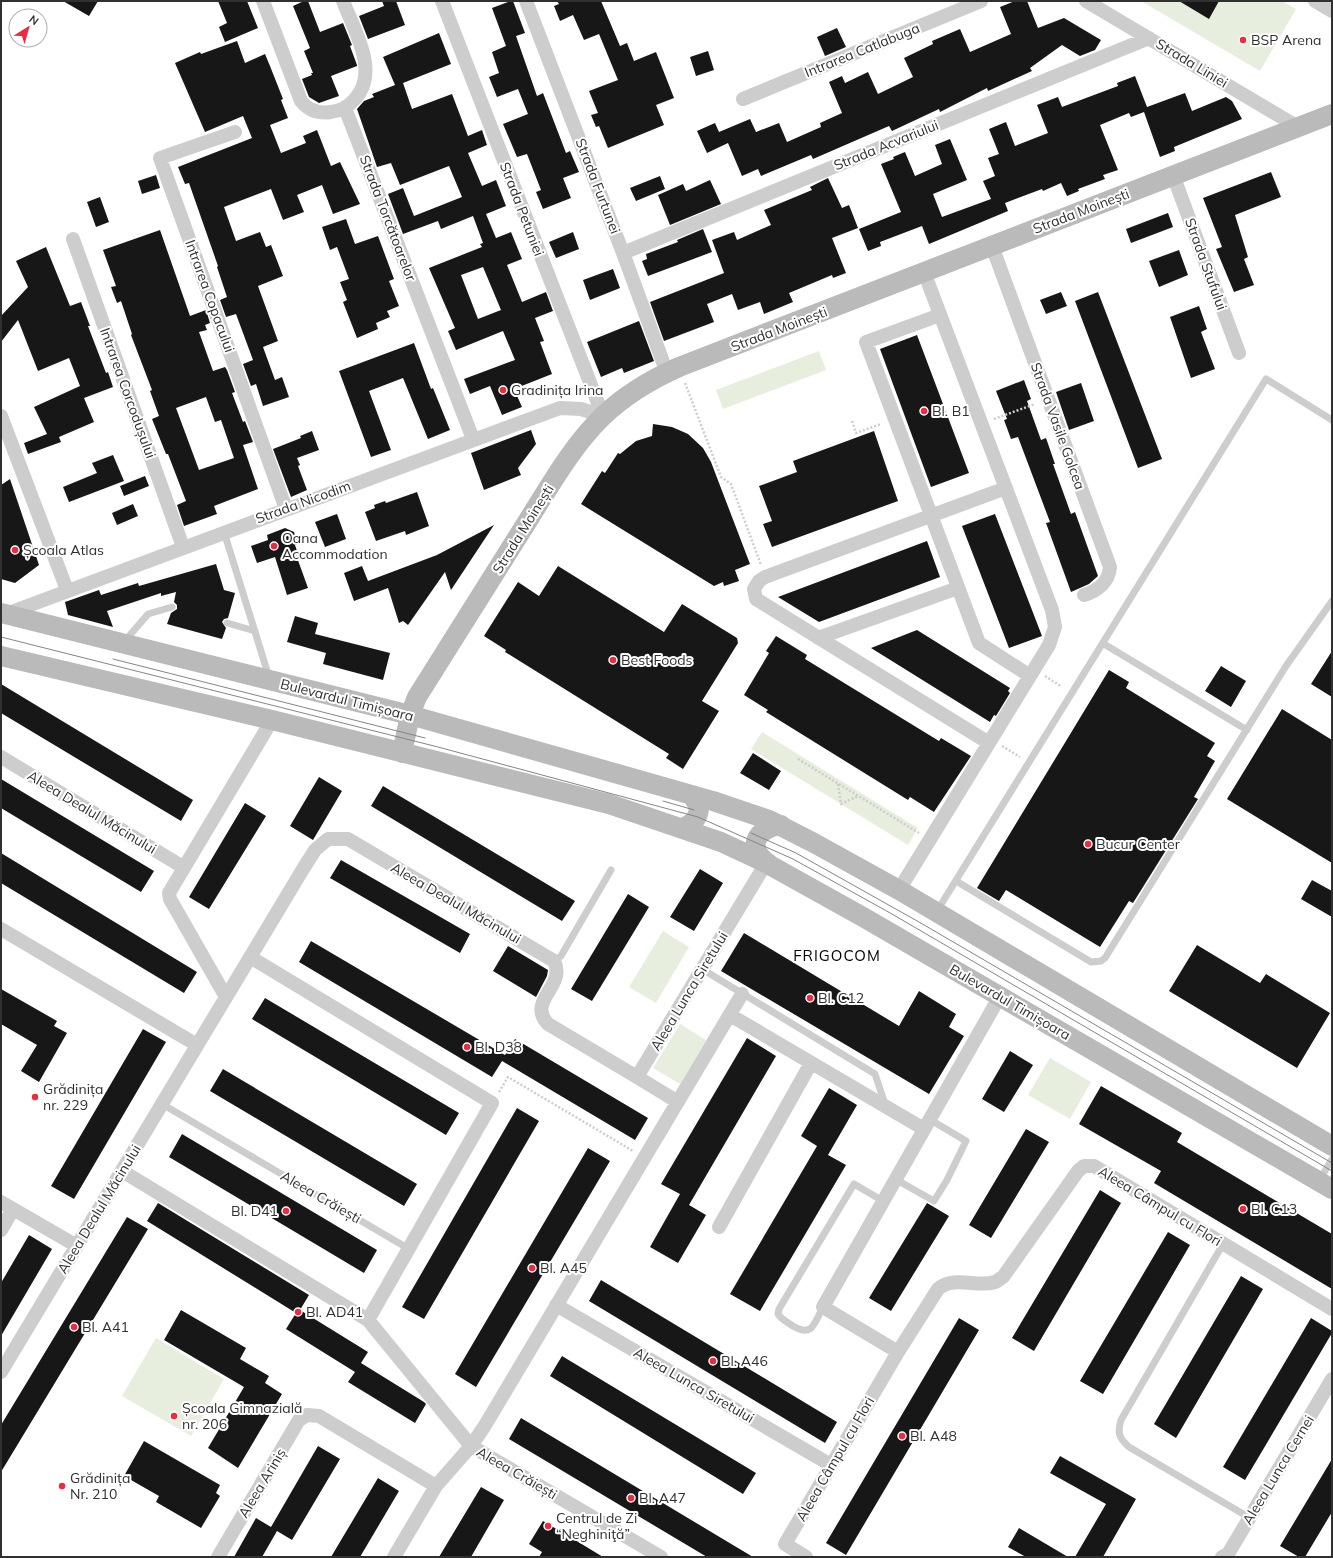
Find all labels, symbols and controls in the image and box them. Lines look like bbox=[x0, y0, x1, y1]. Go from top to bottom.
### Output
north arrow bbox=[8, 8, 48, 48]
text: N bbox=[26, 12, 42, 28]
street label: Intrarea Catlabuga bbox=[802, 19, 922, 81]
place label: BSP Arena bbox=[1251, 31, 1322, 49]
street label: Strada Liniei bbox=[1153, 34, 1231, 92]
marker: BSP Arena bbox=[1238, 35, 1248, 45]
street label: Strada Acvariului bbox=[831, 116, 941, 174]
street label: Strada Furtunei bbox=[572, 136, 624, 236]
street label: Strada Torcătoarelor bbox=[356, 153, 421, 284]
street label: Strada Petuniei bbox=[496, 159, 548, 259]
street label: Strada Moinești bbox=[1030, 184, 1132, 238]
street label: Strada Stufului bbox=[1181, 215, 1231, 313]
street label: Intrarea Copacului bbox=[181, 237, 239, 355]
street label: Strada Moinești bbox=[728, 302, 830, 356]
street label: Intrarea Corcodușului bbox=[96, 325, 160, 461]
street label: Strada Vasile Golcea bbox=[1027, 360, 1089, 492]
place label: Gradinița Irina bbox=[511, 381, 604, 399]
marker: Gradinița Irina bbox=[498, 385, 508, 395]
place label: Bl. B1 bbox=[932, 402, 970, 420]
marker: Bl. B1 bbox=[919, 406, 929, 416]
street label: Strada Nicodim bbox=[253, 476, 353, 528]
street label: Strada Moinești bbox=[488, 481, 558, 577]
place label: Oana Accommodation bbox=[282, 529, 388, 563]
place label: Școala Atlas bbox=[23, 541, 104, 559]
marker: Oana Accommodation bbox=[269, 541, 279, 551]
marker: Școala Atlas bbox=[10, 545, 20, 555]
place label: Best Foods bbox=[621, 651, 693, 669]
marker: Best Foods bbox=[608, 655, 618, 665]
street label: Bulevardul Timișoara bbox=[278, 675, 416, 725]
street label: Aleea Dealul Măcinului bbox=[24, 766, 160, 858]
place label: Bucur Center bbox=[1096, 835, 1181, 853]
marker: Bucur Center bbox=[1083, 839, 1093, 849]
street label: Aleea Dealul Măcinului bbox=[388, 858, 524, 948]
street label: Aleea Lunca Siretului bbox=[646, 928, 732, 1054]
district label: FRIGOCOM bbox=[793, 946, 881, 965]
street label: Bulevardul Timișoara bbox=[946, 960, 1074, 1044]
place label: Bl. C12 bbox=[818, 989, 864, 1007]
marker: Bl. C12 bbox=[805, 993, 815, 1003]
place label: Bl. D38 bbox=[475, 1038, 522, 1056]
marker: Bl. D38 bbox=[462, 1042, 472, 1052]
place label: Grădinița nr. 229 bbox=[43, 1080, 103, 1114]
marker: Grădinița nr. 229 bbox=[30, 1092, 40, 1102]
street label: Aleea Dealul Măcinului bbox=[53, 1141, 145, 1277]
street label: Aleea Câmpul cu Flori bbox=[1095, 1162, 1225, 1250]
street label: Aleea Crăiești bbox=[278, 1167, 364, 1227]
place label: Bl. C13 bbox=[1251, 1200, 1297, 1218]
place label: Bl. D41 bbox=[231, 1202, 278, 1220]
marker: Bl. C13 bbox=[1238, 1204, 1248, 1214]
marker: Bl. D41 bbox=[281, 1206, 291, 1216]
place label: Bl. A45 bbox=[540, 1259, 587, 1277]
marker: Bl. A45 bbox=[527, 1263, 537, 1273]
place label: Bl. AD41 bbox=[306, 1303, 363, 1321]
marker: Bl. AD41 bbox=[293, 1307, 303, 1317]
place label: Bl. A41 bbox=[82, 1318, 129, 1336]
marker: Bl. A41 bbox=[69, 1322, 79, 1332]
street label: Aleea Lunca Siretului bbox=[631, 1343, 757, 1427]
place label: Bl. A46 bbox=[721, 1352, 768, 1370]
marker: Bl. A46 bbox=[708, 1356, 718, 1366]
street label: Aleea Câmpul cu Flori bbox=[792, 1393, 878, 1525]
place label: Școala Gimnazială nr. 206 bbox=[182, 1399, 302, 1433]
marker: Școala Gimnazială nr. 206 bbox=[169, 1411, 179, 1421]
street label: Aleea Lunca Cernei bbox=[1238, 1412, 1318, 1528]
place label: Bl. A48 bbox=[910, 1427, 957, 1445]
marker: Bl. A48 bbox=[897, 1431, 907, 1441]
street label: Aleea Crăiești bbox=[474, 1443, 560, 1503]
street label: Aleea Ariniș bbox=[234, 1445, 290, 1521]
place label: Grădinița Nr. 210 bbox=[70, 1469, 130, 1503]
marker: Grădinița Nr. 210 bbox=[57, 1481, 67, 1491]
place label: Bl. A47 bbox=[639, 1489, 686, 1507]
marker: Bl. A47 bbox=[626, 1493, 636, 1503]
place label: Centrul de Zi “Neghiniţă” bbox=[556, 1509, 637, 1543]
marker: Centrul de Zi “Neghiniţă” bbox=[543, 1521, 553, 1531]

